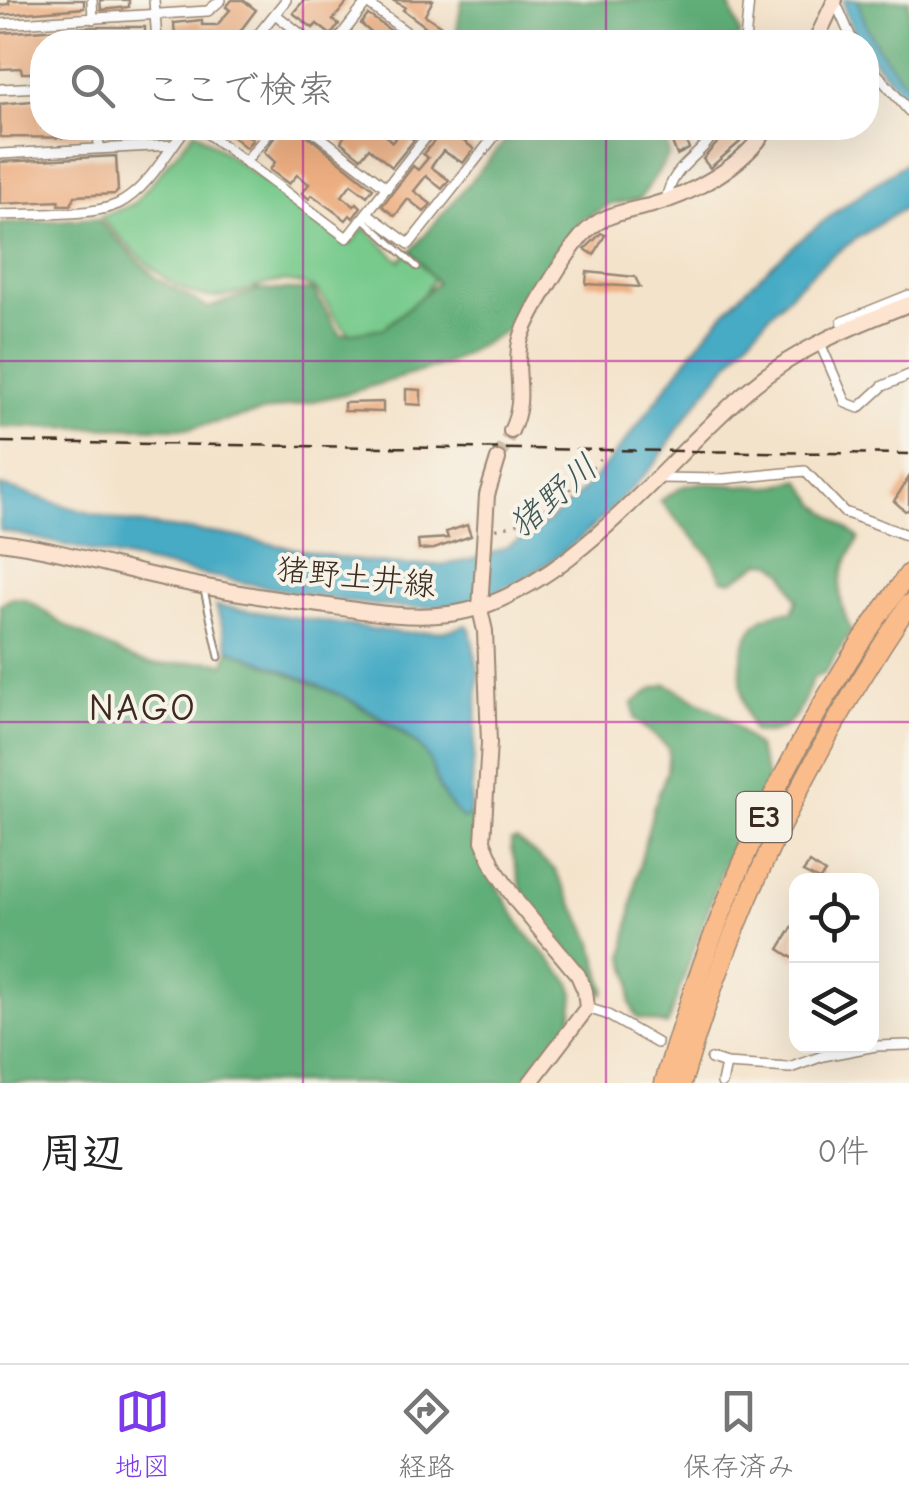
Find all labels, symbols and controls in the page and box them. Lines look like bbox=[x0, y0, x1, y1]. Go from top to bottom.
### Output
search box bbox=[30, 30, 879, 140]
icon: search bbox=[65, 58, 120, 113]
text: ここで検索 bbox=[145, 68, 335, 112]
water label: 猪野川 bbox=[500, 446, 606, 546]
street label: 猪野土井線 bbox=[274, 550, 438, 604]
district label: NAGO bbox=[89, 686, 197, 730]
road number: E3 bbox=[736, 792, 792, 842]
map controls bbox=[789, 873, 879, 1053]
button: locate bbox=[789, 873, 879, 963]
button: layers bbox=[789, 963, 879, 1053]
text: 周辺 bbox=[40, 1129, 124, 1178]
text: 0件 bbox=[818, 1133, 869, 1170]
tab: 地図 bbox=[114, 1384, 170, 1484]
tab: 経路 bbox=[398, 1384, 455, 1484]
tab: 保存済み bbox=[683, 1384, 795, 1484]

